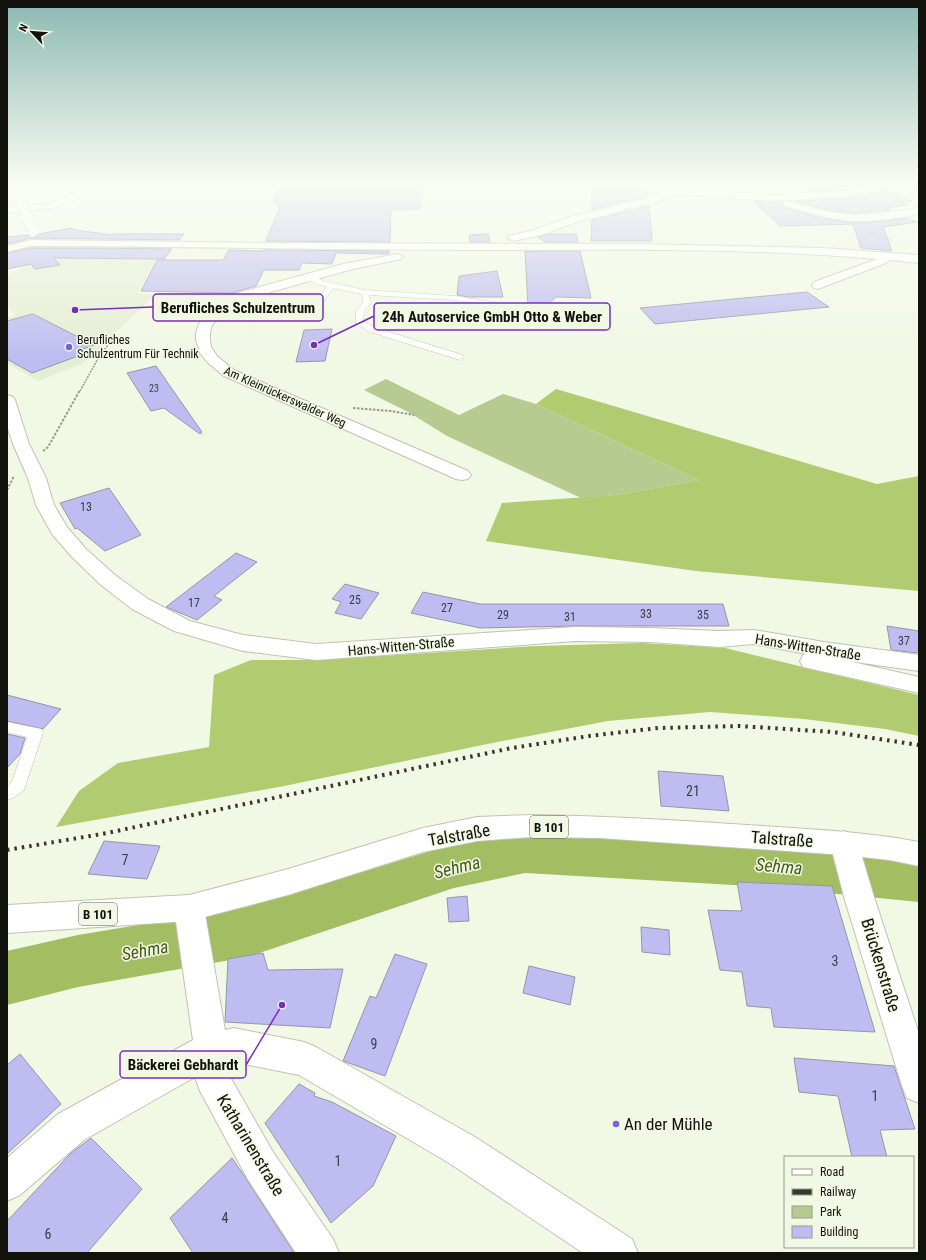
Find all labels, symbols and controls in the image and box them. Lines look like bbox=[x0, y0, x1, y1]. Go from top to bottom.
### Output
north arrow bbox=[12, 12, 52, 52]
text: N bbox=[16, 22, 31, 34]
callout: Berufliches Schulzentrum bbox=[153, 294, 323, 321]
text: Berufliches Schulzentrum bbox=[161, 299, 315, 317]
callout: 24h Autoservice GmbH Otto & Weber bbox=[374, 303, 610, 330]
text: 24h Autoservice GmbH Otto & Weber bbox=[382, 308, 602, 326]
place label: Berufliches Schulzentrum Für Technik bbox=[77, 333, 199, 361]
marker: Berufliches Schulzentrum Für Technik bbox=[64, 342, 74, 352]
street label: Am Kleinrückerswalder Weg bbox=[222, 364, 348, 430]
house number: 23 bbox=[149, 383, 159, 394]
house number: 13 bbox=[80, 500, 92, 514]
house number: 25 bbox=[349, 593, 361, 607]
house number: 17 bbox=[188, 596, 200, 610]
house number: 27 bbox=[441, 601, 453, 615]
house number: 33 bbox=[640, 607, 652, 621]
house number: 29 bbox=[497, 608, 509, 622]
house number: 35 bbox=[697, 608, 709, 622]
house number: 31 bbox=[564, 610, 576, 624]
street label: Hans-Witten-Straße bbox=[754, 631, 863, 663]
street label: Hans-Witten-Straße bbox=[347, 633, 455, 659]
house number: 37 bbox=[898, 634, 910, 648]
house number: 21 bbox=[686, 783, 700, 799]
road number: B 101 bbox=[530, 816, 568, 838]
street label: Talstraße bbox=[426, 820, 492, 850]
street label: Talstraße bbox=[750, 827, 814, 851]
water label: Sehma bbox=[432, 851, 482, 883]
house number: 7 bbox=[122, 852, 129, 868]
water label: Sehma bbox=[755, 853, 803, 879]
road number: B 101 bbox=[79, 903, 117, 925]
street label: Brückenstraße bbox=[857, 916, 905, 1014]
water label: Sehma bbox=[120, 936, 170, 964]
house number: 3 bbox=[832, 953, 838, 969]
house number: 9 bbox=[371, 1036, 377, 1052]
callout: Bäckerei Gebhardt bbox=[120, 1051, 246, 1078]
text: Bäckerei Gebhardt bbox=[128, 1056, 239, 1074]
house number: 1 bbox=[872, 1088, 878, 1104]
street label: Katharinenstraße bbox=[213, 1091, 289, 1199]
place label: An der Mühle bbox=[624, 1114, 713, 1134]
marker: An der Mühle bbox=[611, 1119, 621, 1129]
house number: 1 bbox=[335, 1153, 341, 1169]
legend bbox=[784, 1156, 914, 1248]
text: Road bbox=[820, 1165, 844, 1179]
text: Railway bbox=[820, 1185, 856, 1199]
text: Park bbox=[820, 1205, 842, 1219]
house number: 4 bbox=[222, 1210, 229, 1226]
text: Building bbox=[820, 1225, 858, 1239]
house number: 6 bbox=[45, 1226, 52, 1242]

